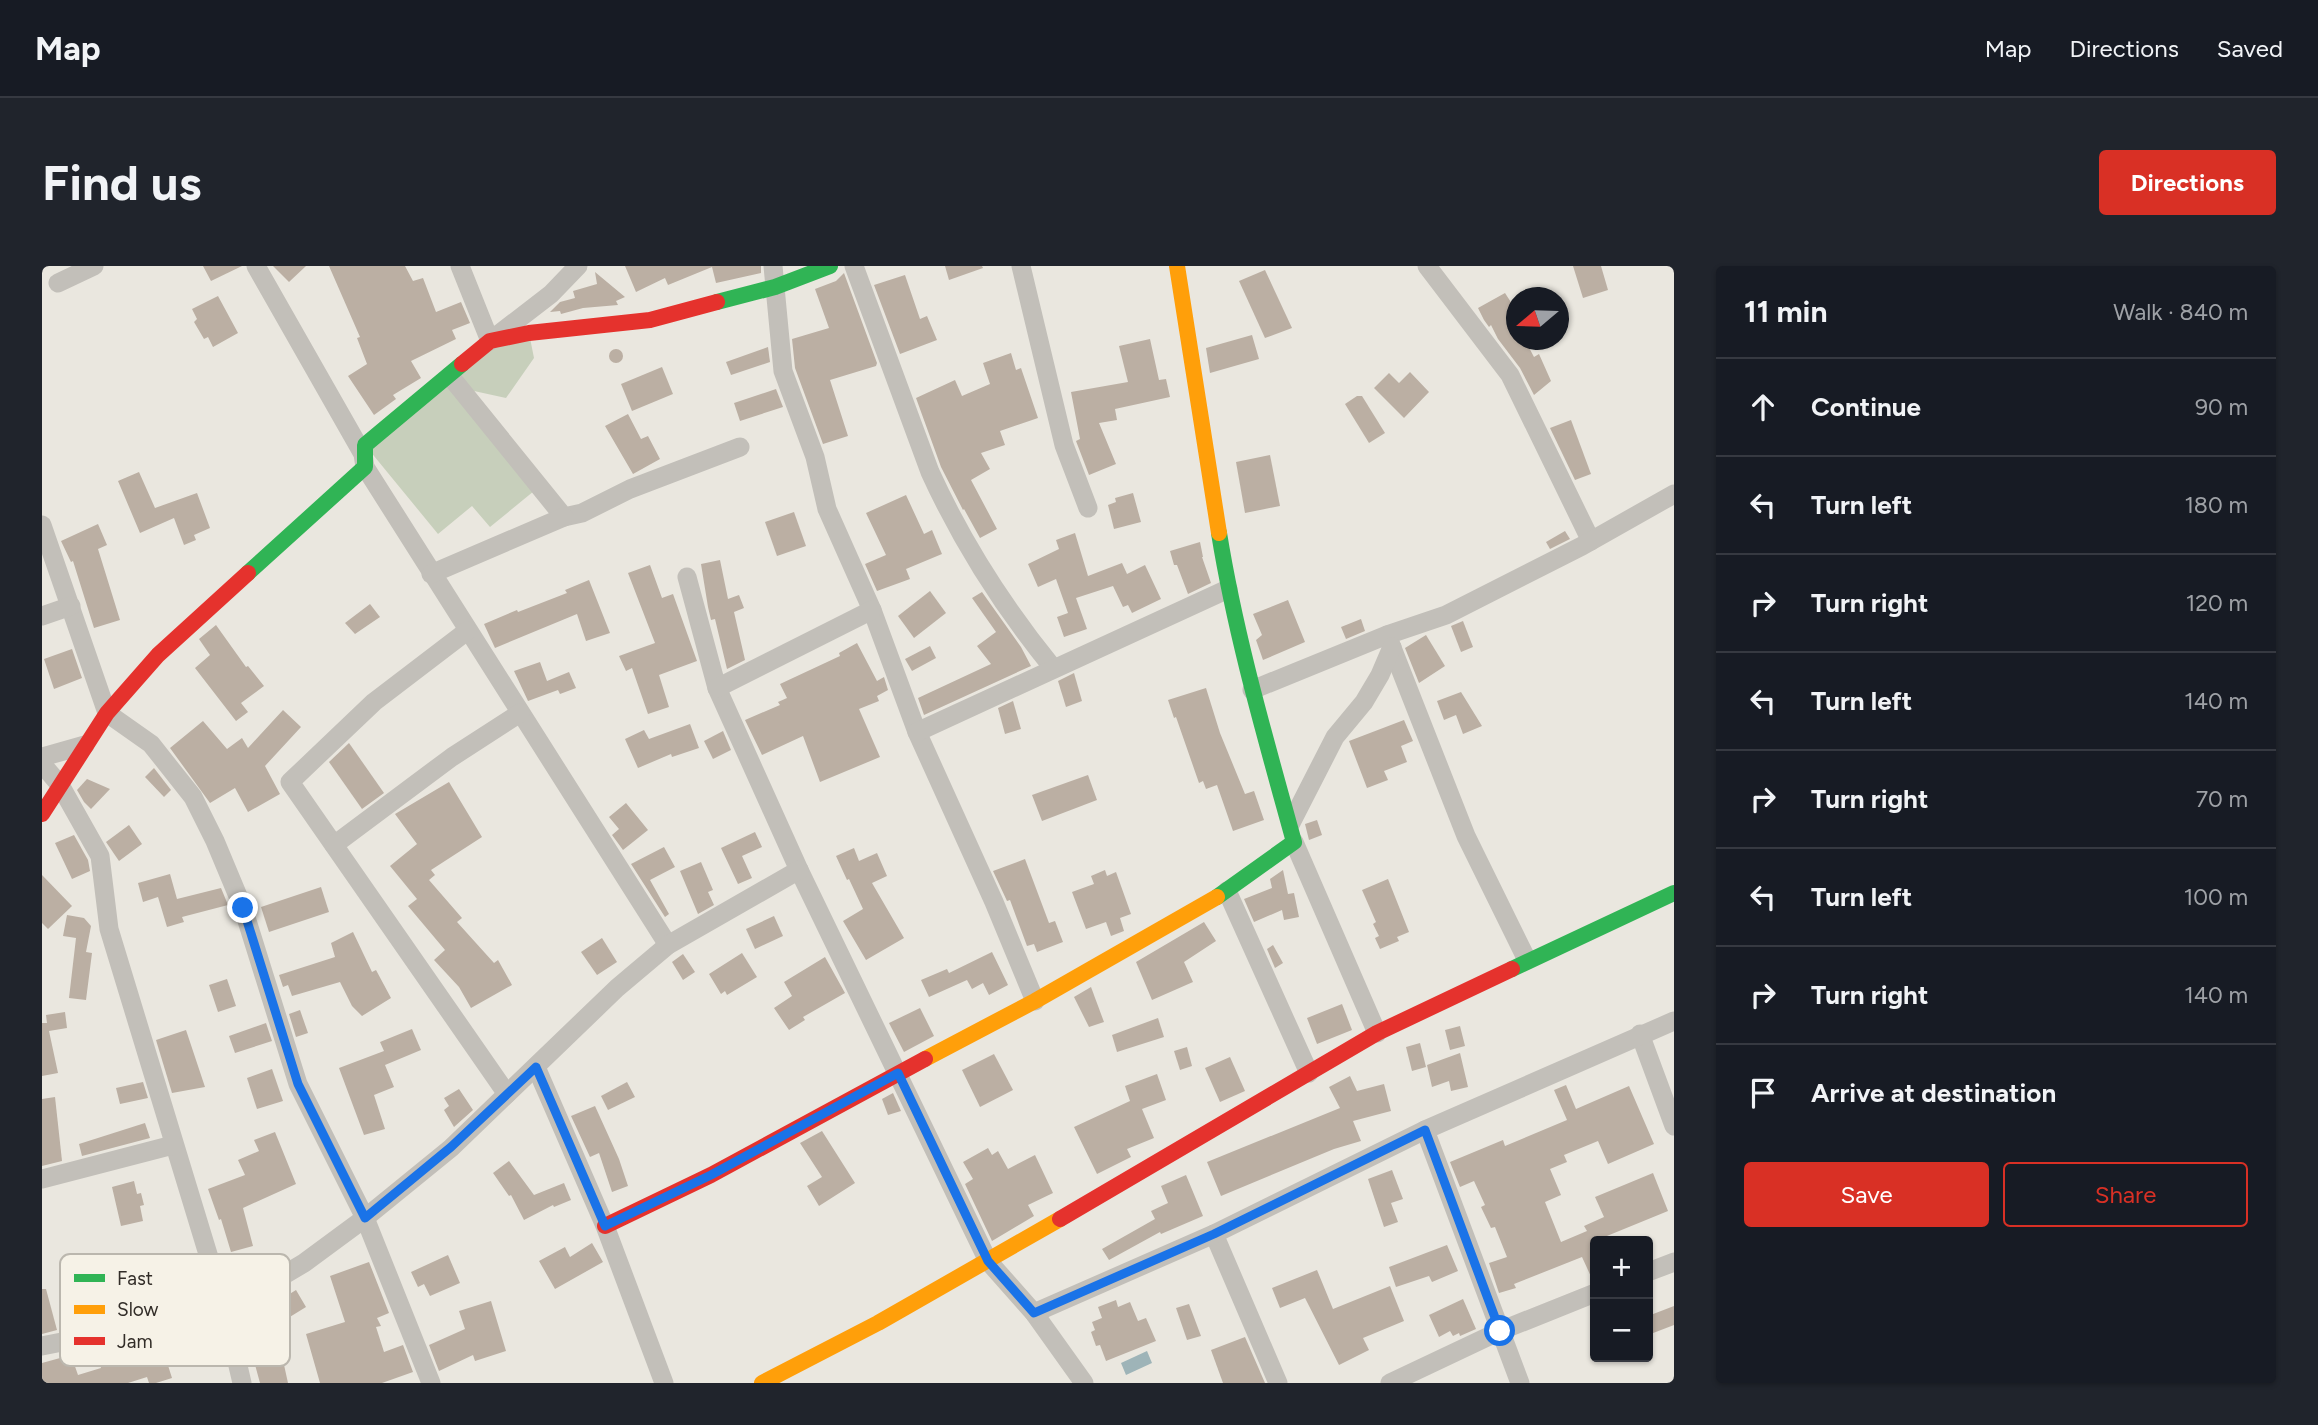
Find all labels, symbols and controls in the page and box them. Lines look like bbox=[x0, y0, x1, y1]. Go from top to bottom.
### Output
text: Map bbox=[35, 29, 101, 68]
text: Map bbox=[1985, 34, 2031, 63]
text: Directions bbox=[2069, 34, 2179, 63]
text: Saved bbox=[2217, 34, 2283, 63]
button: Directions bbox=[2099, 150, 2276, 215]
text: Find us bbox=[42, 153, 201, 212]
north arrow bbox=[1506, 287, 1569, 350]
text: 11 min bbox=[1744, 293, 1828, 330]
text: Walk · 840 m bbox=[2113, 298, 2248, 326]
icon: ahead bbox=[1744, 388, 1782, 426]
text: Continue bbox=[1811, 391, 1921, 423]
text: 90 m bbox=[2195, 393, 2248, 421]
icon: left bbox=[1744, 486, 1782, 524]
text: Turn left bbox=[1811, 489, 1912, 521]
text: 180 m bbox=[2184, 491, 2248, 519]
icon: right bbox=[1744, 584, 1782, 622]
text: Turn right bbox=[1811, 587, 1928, 619]
text: 120 m bbox=[2186, 589, 2248, 617]
icon: left bbox=[1744, 682, 1782, 720]
text: Turn left bbox=[1811, 685, 1912, 717]
text: 140 m bbox=[2184, 687, 2248, 715]
icon: right bbox=[1744, 780, 1782, 818]
text: Turn right bbox=[1811, 783, 1928, 815]
text: 70 m bbox=[2196, 785, 2248, 813]
icon: left bbox=[1744, 878, 1782, 916]
text: Turn left bbox=[1811, 881, 1912, 913]
text: 100 m bbox=[2184, 883, 2248, 911]
route end bbox=[227, 892, 258, 923]
icon: right bbox=[1744, 976, 1782, 1014]
text: Turn right bbox=[1811, 979, 1928, 1011]
text: 140 m bbox=[2184, 981, 2248, 1009]
icon: arrive bbox=[1744, 1074, 1782, 1112]
text: Arrive at destination bbox=[1811, 1077, 2056, 1109]
button: Save bbox=[1744, 1162, 1989, 1227]
button: Share bbox=[2003, 1162, 2248, 1227]
map controls bbox=[1590, 1236, 1653, 1362]
button: + bbox=[1590, 1236, 1653, 1299]
legend bbox=[60, 1254, 290, 1366]
text: Fast bbox=[117, 1267, 153, 1290]
text: Slow bbox=[117, 1298, 159, 1321]
button: − bbox=[1590, 1299, 1653, 1362]
route start bbox=[1484, 1315, 1515, 1346]
text: Jam bbox=[117, 1330, 153, 1353]

